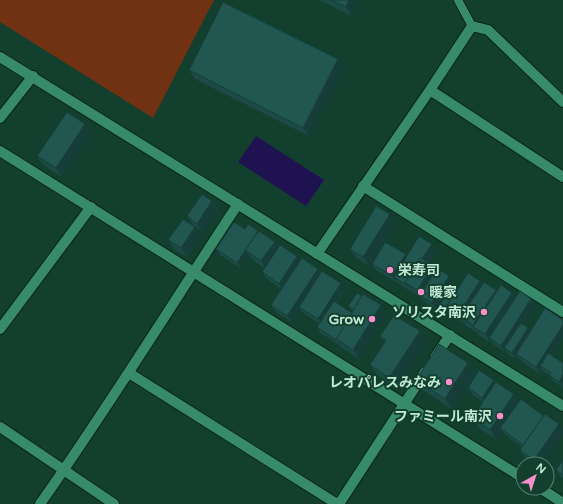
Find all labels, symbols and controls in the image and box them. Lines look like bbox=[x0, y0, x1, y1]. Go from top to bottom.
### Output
place label: 栄寿司 bbox=[398, 262, 440, 279]
marker: 栄寿司 bbox=[385, 265, 395, 275]
place label: 暖家 bbox=[429, 284, 457, 301]
marker: 暖家 bbox=[416, 287, 426, 297]
place label: ソリスタ南沢 bbox=[392, 304, 476, 321]
marker: ソリスタ南沢 bbox=[479, 307, 489, 317]
place label: Grow bbox=[329, 311, 364, 328]
marker: Grow bbox=[367, 314, 377, 324]
place label: レオパレスみなみ bbox=[329, 374, 441, 391]
marker: レオパレスみなみ bbox=[444, 377, 454, 387]
place label: ファミール南沢 bbox=[394, 408, 492, 425]
marker: ファミール南沢 bbox=[495, 411, 505, 421]
north arrow bbox=[515, 456, 555, 496]
text: N bbox=[533, 461, 549, 476]

